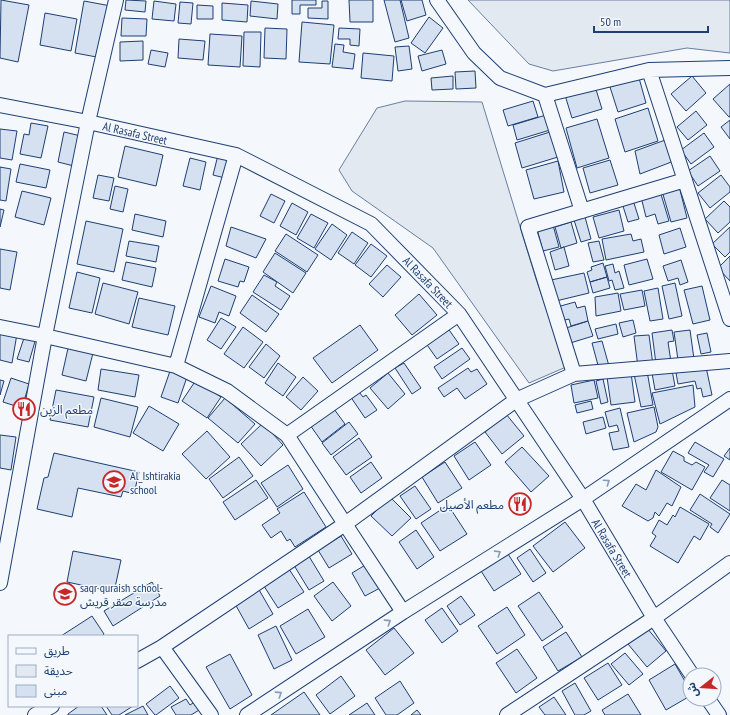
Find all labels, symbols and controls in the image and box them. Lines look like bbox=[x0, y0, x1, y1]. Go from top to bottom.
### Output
scale bar bbox=[594, 8, 708, 34]
text: 50 m bbox=[600, 14, 621, 29]
street label: Al Rasafa Street bbox=[101, 118, 169, 148]
street label: Al Rasafa Street bbox=[400, 253, 457, 311]
restaurant icon: مطعم الزين bbox=[11, 396, 37, 422]
place label: مطعم الزين bbox=[40, 402, 93, 419]
place label: Al_Ishtirakia school bbox=[130, 468, 181, 497]
school or university icon: Al_Ishtirakia school bbox=[101, 469, 127, 495]
one-way arrow bbox=[603, 479, 610, 487]
restaurant icon: مطعم الأصيل bbox=[507, 491, 533, 517]
place label: مطعم الأصيل bbox=[440, 497, 504, 514]
street label: Al Rasafa Street bbox=[589, 516, 636, 581]
one-way arrow bbox=[494, 550, 501, 557]
place label: saqr quraish school- مدرسة صقر قريش bbox=[80, 580, 167, 609]
school or university icon: saqr quraish school- مدرسة صقر قريش bbox=[52, 581, 78, 607]
one-way arrow bbox=[384, 620, 391, 627]
legend bbox=[8, 635, 138, 707]
text: طريق bbox=[44, 643, 70, 659]
text: حديقة bbox=[44, 663, 73, 678]
north arrow bbox=[682, 667, 722, 707]
text: ش bbox=[684, 681, 701, 699]
text: مبنى bbox=[44, 683, 67, 698]
one-way arrow bbox=[275, 691, 282, 698]

